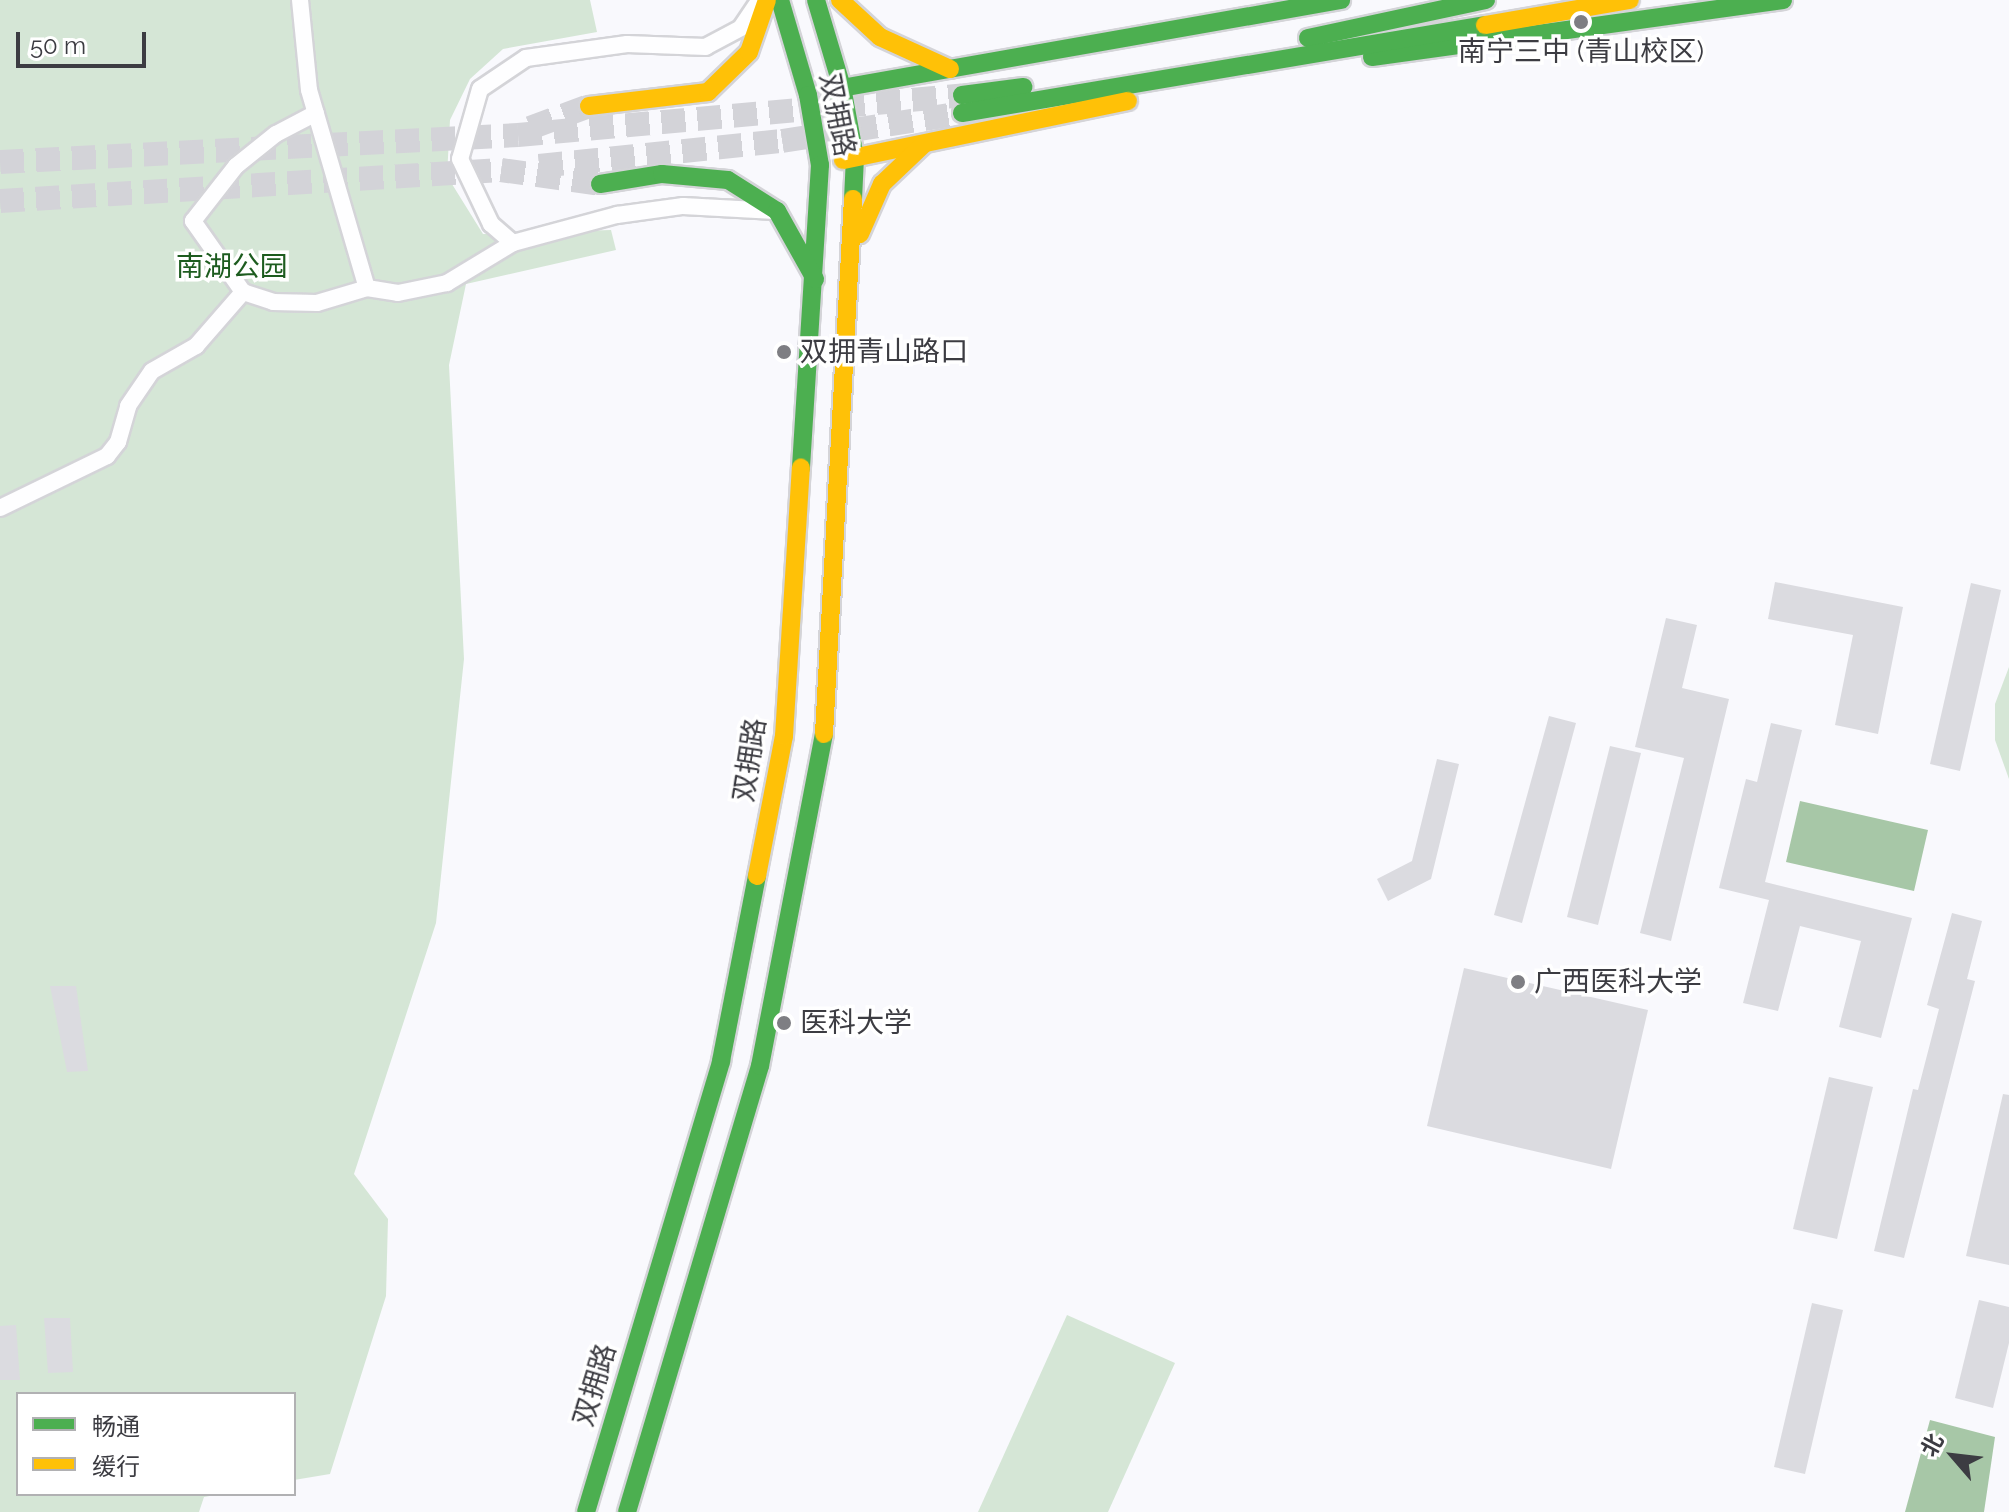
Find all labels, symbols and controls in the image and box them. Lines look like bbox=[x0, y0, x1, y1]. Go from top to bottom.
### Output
marker: 南宁三中 (青山校区) bbox=[1572, 13, 1590, 31]
scale bar bbox=[20, 16, 150, 66]
text: 50 m bbox=[30, 31, 86, 60]
place label: 南宁三中 (青山校区) bbox=[1458, 35, 1704, 69]
street label: 双拥路 bbox=[812, 71, 862, 159]
park label: 南湖公园 bbox=[176, 250, 288, 284]
place label: 双拥青山路口 bbox=[800, 335, 968, 369]
marker: 双拥青山路口 bbox=[775, 343, 793, 361]
street label: 双拥路 bbox=[727, 716, 773, 804]
place label: 广西医科大学 bbox=[1534, 965, 1702, 999]
marker: 广西医科大学 bbox=[1509, 973, 1527, 991]
place label: 医科大学 bbox=[800, 1006, 912, 1040]
marker: 医科大学 bbox=[775, 1014, 793, 1032]
street label: 双拥路 bbox=[567, 1340, 623, 1430]
legend bbox=[16, 1392, 296, 1496]
text: 畅通 bbox=[92, 1412, 140, 1441]
north arrow bbox=[1913, 1416, 1993, 1496]
text: 北 bbox=[1915, 1429, 1948, 1461]
text: 缓行 bbox=[92, 1452, 140, 1481]

